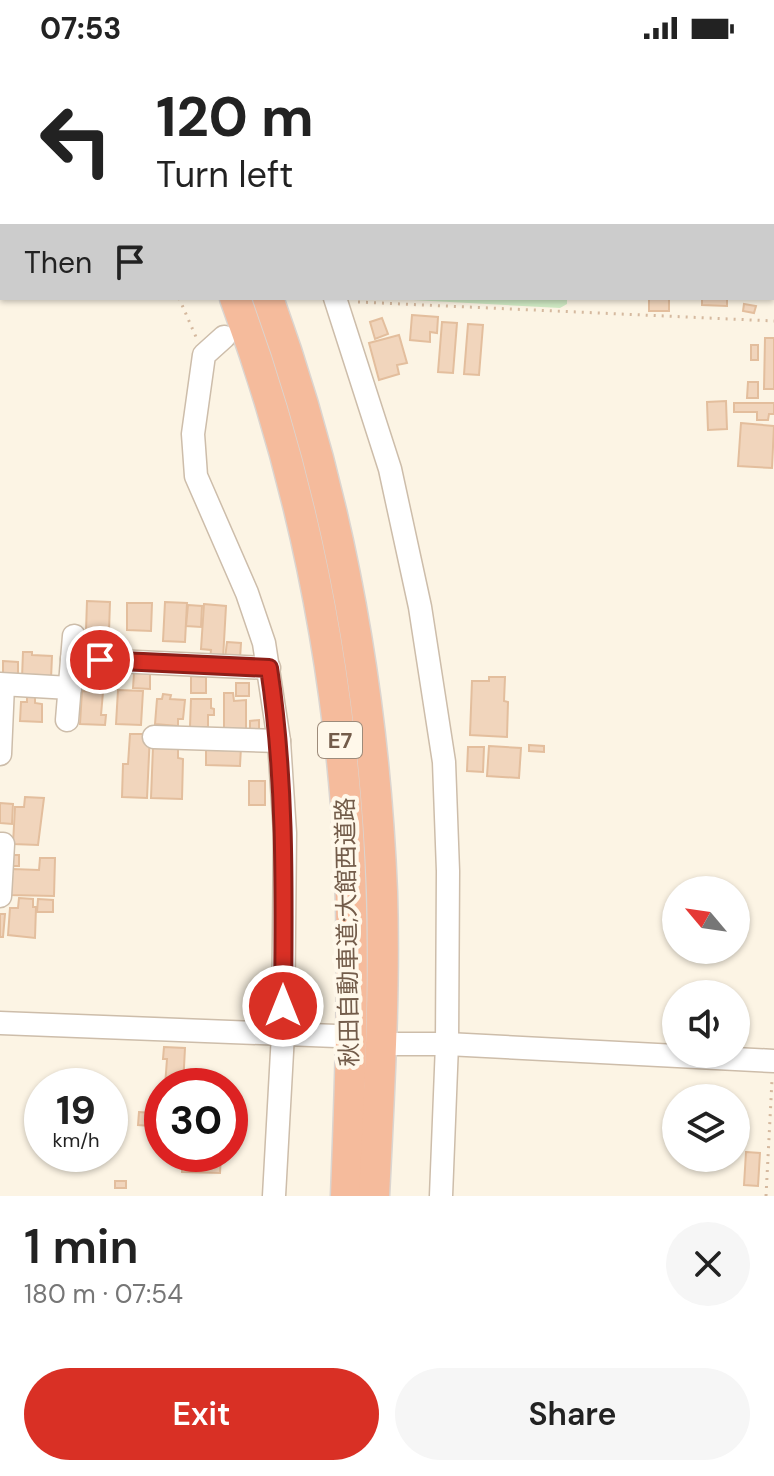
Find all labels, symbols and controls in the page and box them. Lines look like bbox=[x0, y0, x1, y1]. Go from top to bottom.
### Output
text: 07:53 bbox=[40, 9, 121, 48]
text: 120 m bbox=[156, 80, 314, 153]
icon: left bbox=[24, 88, 128, 192]
text: Turn left bbox=[156, 151, 293, 198]
icon: arrive bbox=[108, 240, 152, 284]
text: Then bbox=[24, 243, 92, 282]
pin bbox=[66, 626, 134, 694]
icon: arrive bbox=[78, 638, 122, 682]
road number: E7 bbox=[318, 722, 362, 758]
street label: 秋田自動車道;大館西道路 bbox=[329, 797, 365, 1067]
north arrow bbox=[662, 876, 750, 964]
map controls bbox=[662, 876, 750, 1172]
position arrow bbox=[241, 964, 325, 1048]
button: sound bbox=[662, 980, 750, 1068]
speed limit sign: 30 bbox=[144, 1068, 248, 1172]
text: 19 bbox=[56, 1084, 96, 1136]
button: layers bbox=[662, 1084, 750, 1172]
text: km/h bbox=[52, 1127, 100, 1153]
text: 1 min bbox=[24, 1215, 139, 1278]
button: close bbox=[666, 1222, 750, 1306]
text: 180 m · 07:54 bbox=[24, 1277, 183, 1311]
button: Exit bbox=[24, 1368, 379, 1460]
button: Share bbox=[395, 1368, 750, 1460]

